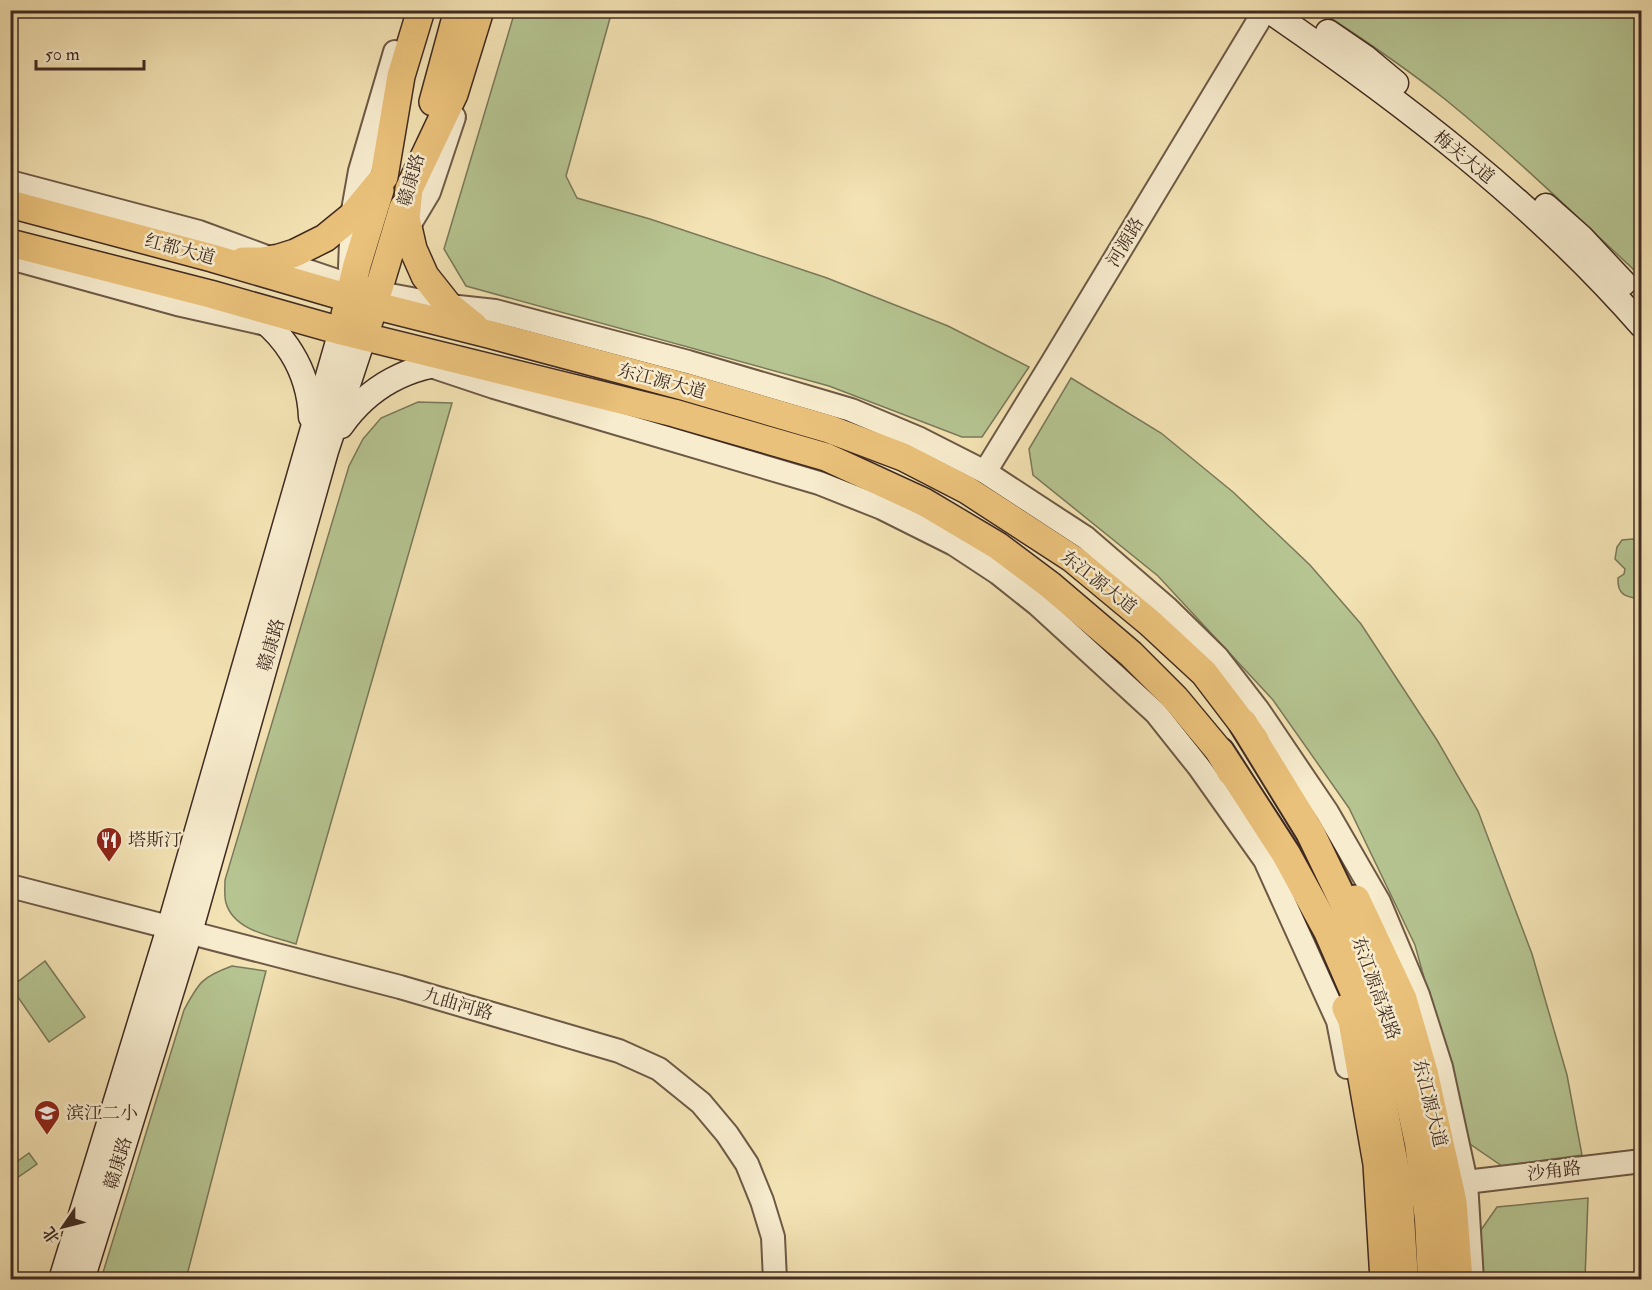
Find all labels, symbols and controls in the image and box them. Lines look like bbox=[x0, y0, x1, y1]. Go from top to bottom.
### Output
scale bar bbox=[36, 33, 144, 71]
text: 50 m bbox=[45, 43, 80, 66]
street label: 梅关大道 bbox=[1428, 126, 1499, 189]
street label: 赣康路 bbox=[393, 151, 430, 209]
street label: 河源路 bbox=[1102, 213, 1149, 271]
street label: 红都大道 bbox=[142, 229, 218, 270]
street label: 东江源大道 bbox=[615, 359, 708, 404]
street label: 东江源大道 bbox=[1056, 546, 1141, 619]
street label: 赣康路 bbox=[253, 616, 290, 674]
restaurant icon: 塔斯汀 bbox=[94, 825, 124, 863]
place label: 塔斯汀 bbox=[128, 829, 182, 852]
street label: 东江源高架路 bbox=[1346, 933, 1405, 1043]
street label: 九曲河路 bbox=[420, 984, 496, 1025]
street label: 东江源大道 bbox=[1407, 1057, 1452, 1150]
school or university icon: 滨江二小 bbox=[32, 1098, 62, 1136]
place label: 滨江二小 bbox=[66, 1102, 138, 1125]
street label: 赣康路 bbox=[100, 1134, 137, 1192]
street label: 沙角路 bbox=[1526, 1157, 1582, 1186]
north arrow bbox=[33, 1197, 93, 1257]
text: 北 bbox=[39, 1223, 64, 1247]

